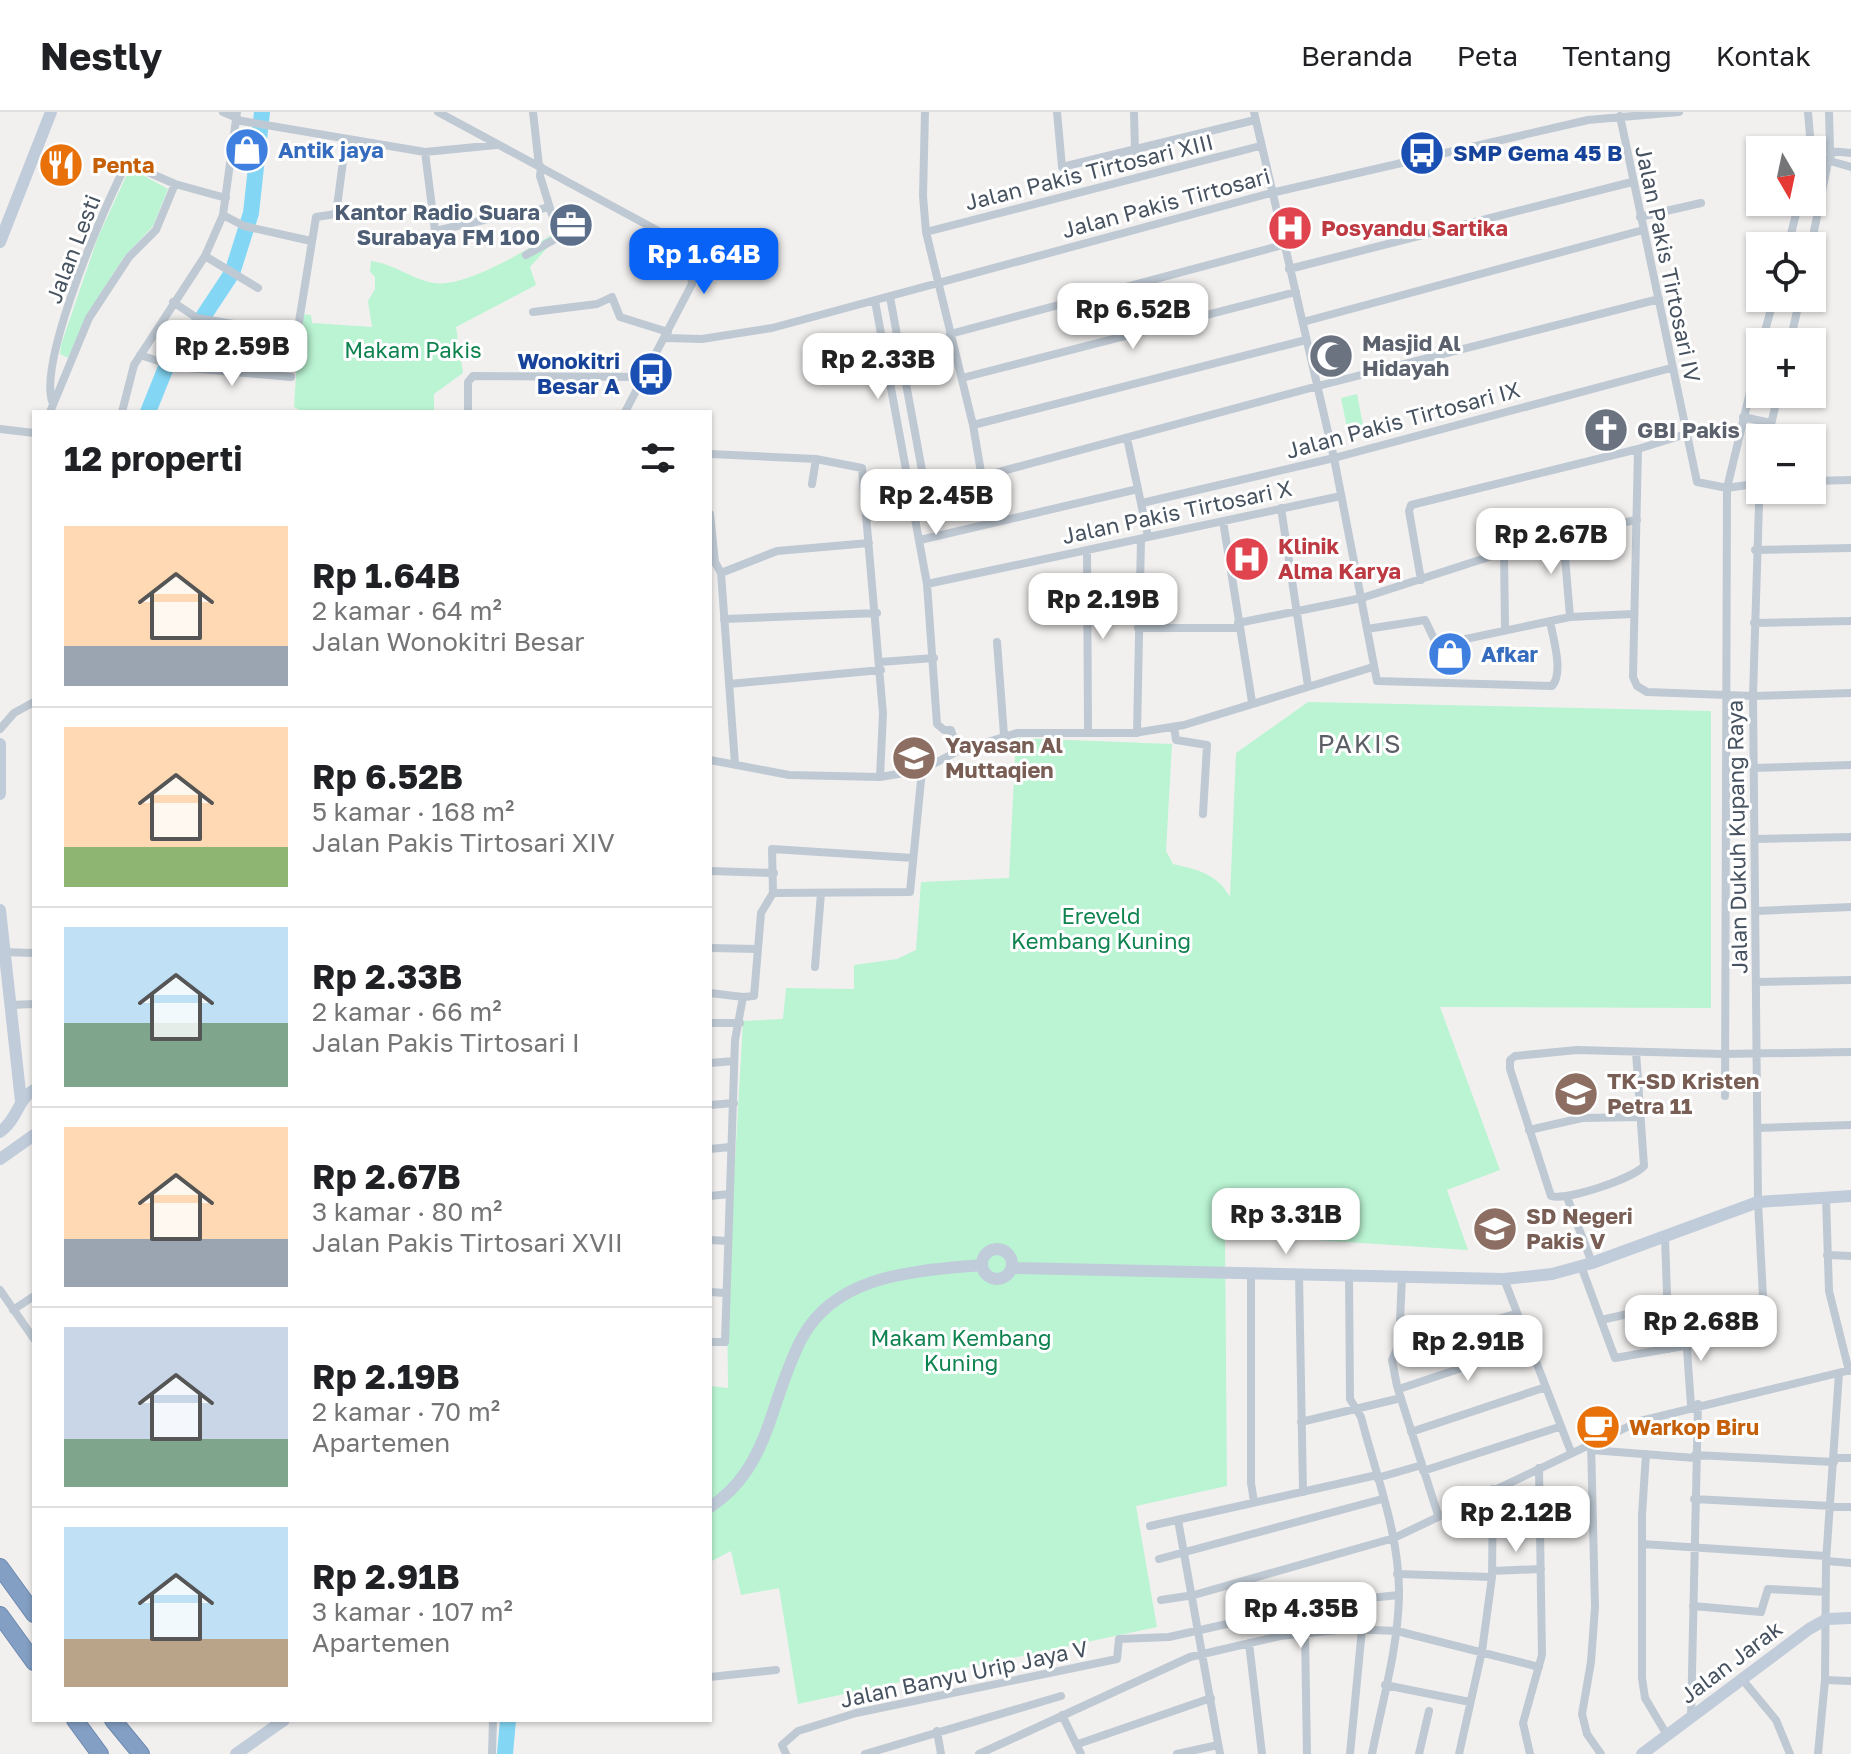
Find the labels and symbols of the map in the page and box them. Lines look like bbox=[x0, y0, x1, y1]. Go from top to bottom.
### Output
shop icon: Antik jaya bbox=[223, 126, 271, 174]
street label: Jalan Pakis Tirtosari XIII bbox=[962, 128, 1216, 216]
bus stop icon: SMP Gema 45 B bbox=[1398, 129, 1446, 177]
place label: Antik jaya bbox=[278, 136, 384, 163]
north arrow bbox=[1746, 136, 1826, 216]
place label: SMP Gema 45 B bbox=[1453, 139, 1622, 166]
restaurant icon: Penta bbox=[37, 141, 85, 189]
street label: Jalan Pakis Tirtosari IV bbox=[1630, 143, 1707, 385]
place label: Penta bbox=[92, 151, 154, 178]
street label: Jalan Pakis Tirtosari bbox=[1059, 163, 1273, 243]
street label: Jalan Lesti bbox=[39, 190, 106, 307]
place label: Kantor Radio Suara Surabaya FM 100 bbox=[335, 198, 540, 250]
office icon: Kantor Radio Suara Surabaya FM 100 bbox=[547, 201, 595, 249]
hospital icon: Posyandu Sartika bbox=[1266, 204, 1314, 252]
place label: Posyandu Sartika bbox=[1321, 214, 1508, 241]
pin: Rp 1.64B bbox=[621, 228, 787, 296]
pin: Rp 6.52B bbox=[1050, 283, 1216, 351]
pin: Rp 2.59B bbox=[149, 320, 315, 388]
place label: Masjid Al Hidayah bbox=[1362, 329, 1461, 381]
mosque icon: Masjid Al Hidayah bbox=[1307, 332, 1355, 380]
pin: Rp 2.33B bbox=[795, 333, 961, 401]
park label: Makam Pakis bbox=[344, 336, 482, 363]
place label: Wonokitri Besar A bbox=[517, 347, 620, 399]
bus stop icon: Wonokitri Besar A bbox=[627, 350, 675, 398]
street label: Jalan Pakis Tirtosari IX bbox=[1283, 375, 1523, 464]
church icon: GBI Pakis bbox=[1582, 406, 1630, 454]
place label: GBI Pakis bbox=[1637, 416, 1740, 443]
pin: Rp 2.45B bbox=[853, 469, 1019, 537]
street label: Jalan Pakis Tirtosari X bbox=[1059, 474, 1294, 549]
pin: Rp 2.67B bbox=[1468, 508, 1634, 576]
place label: Klinik Alma Karya bbox=[1278, 532, 1401, 584]
hospital icon: Klinik Alma Karya bbox=[1223, 535, 1271, 583]
pin: Rp 2.19B bbox=[1020, 573, 1186, 641]
shop icon: Afkar bbox=[1426, 630, 1474, 678]
place label: Afkar bbox=[1481, 640, 1539, 667]
street label: Jalan Dukuh Kupang Raya bbox=[1721, 700, 1752, 974]
district label: PAKIS bbox=[1317, 728, 1403, 759]
place label: Yayasan Al Muttaqien bbox=[945, 731, 1063, 783]
school or university icon: Yayasan Al Muttaqien bbox=[890, 734, 938, 782]
park label: Ereveld Kembang Kuning bbox=[1011, 902, 1191, 954]
place label: TK-SD Kristen Petra 11 bbox=[1607, 1067, 1759, 1119]
school or university icon: TK-SD Kristen Petra 11 bbox=[1552, 1070, 1600, 1118]
pin: Rp 3.31B bbox=[1203, 1188, 1369, 1256]
place label: SD Negeri Pakis V bbox=[1526, 1202, 1633, 1254]
school or university icon: SD Negeri Pakis V bbox=[1471, 1205, 1519, 1253]
pin: Rp 2.68B bbox=[1618, 1295, 1784, 1363]
pin: Rp 2.91B bbox=[1385, 1315, 1551, 1383]
park label: Makam Kembang Kuning bbox=[871, 1324, 1051, 1376]
cafe icon: Warkop Biru bbox=[1574, 1403, 1622, 1451]
place label: Warkop Biru bbox=[1629, 1413, 1759, 1440]
pin: Rp 2.12B bbox=[1433, 1486, 1599, 1554]
pin: Rp 4.35B bbox=[1218, 1582, 1384, 1650]
street label: Jalan Jarak bbox=[1674, 1614, 1787, 1709]
street label: Jalan Banyu Urip Jaya V bbox=[838, 1634, 1091, 1713]

